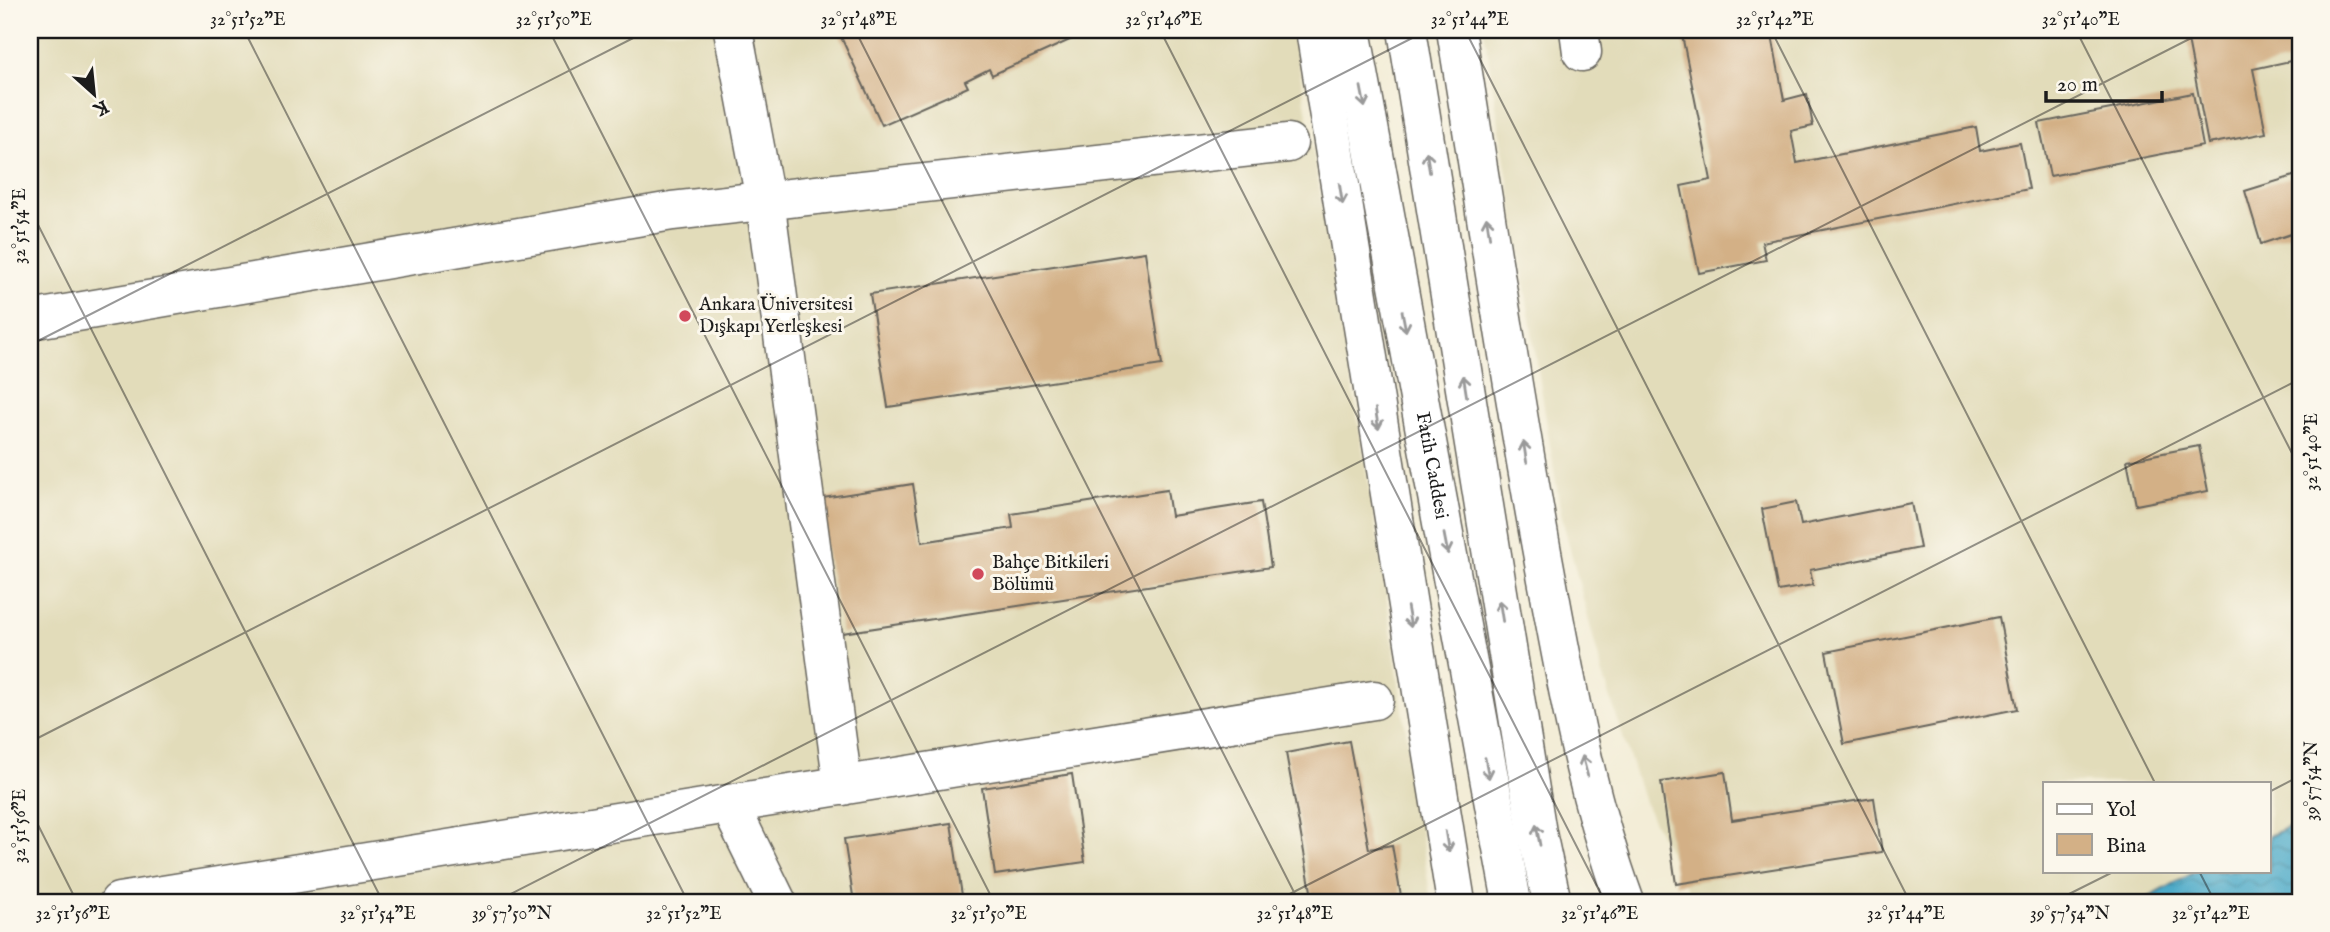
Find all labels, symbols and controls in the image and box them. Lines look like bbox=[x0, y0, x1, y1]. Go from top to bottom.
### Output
text: 32°51'52"E bbox=[210, 9, 286, 32]
text: 32°51'50"E bbox=[516, 9, 592, 32]
text: 32°51'48"E bbox=[821, 9, 897, 32]
text: 32°51'46"E bbox=[1126, 9, 1202, 32]
text: 32°51'44"E bbox=[1431, 9, 1509, 32]
text: 32°51'42"E bbox=[1736, 9, 1814, 32]
text: 32°51'40"E bbox=[2042, 9, 2120, 32]
north arrow bbox=[60, 60, 130, 130]
scale bar bbox=[2046, 60, 2162, 104]
text: 20 m bbox=[2057, 72, 2098, 99]
one-way arrow bbox=[1357, 85, 1370, 108]
text: K bbox=[88, 94, 112, 122]
one-way arrow bbox=[1421, 151, 1434, 174]
one-way arrow bbox=[1335, 182, 1348, 205]
text: 32°51'54"E bbox=[9, 188, 32, 264]
one-way arrow bbox=[1481, 216, 1494, 239]
place label: Ankara Üniversitesi Dışkapı Yerleşkesi bbox=[698, 293, 853, 339]
marker: Ankara Üniversitesi Dışkapı Yerleşkesi bbox=[677, 308, 693, 324]
one-way arrow bbox=[1398, 309, 1412, 332]
one-way arrow bbox=[1458, 375, 1471, 398]
one-way arrow bbox=[1371, 407, 1384, 430]
street label: Fatih Caddesi bbox=[1410, 410, 1453, 521]
text: 32°51'40"E bbox=[2301, 413, 2324, 491]
one-way arrow bbox=[1518, 441, 1531, 464]
one-way arrow bbox=[1440, 532, 1453, 555]
place label: Bahçe Bitkileri Bölümü bbox=[992, 551, 1109, 597]
marker: Bahçe Bitkileri Bölümü bbox=[970, 566, 986, 582]
one-way arrow bbox=[1494, 600, 1507, 623]
one-way arrow bbox=[1403, 605, 1416, 628]
text: 39°57'54"N bbox=[2301, 741, 2324, 821]
one-way arrow bbox=[1578, 755, 1591, 778]
one-way arrow bbox=[1481, 756, 1495, 779]
legend bbox=[2043, 782, 2270, 872]
text: 32°51'56"E bbox=[9, 789, 32, 863]
text: Yol bbox=[2106, 797, 2136, 824]
one-way arrow bbox=[1531, 824, 1544, 847]
one-way arrow bbox=[1441, 830, 1454, 853]
text: Bina bbox=[2106, 833, 2147, 860]
text: 32°51'56"E bbox=[36, 903, 110, 926]
text: 32°51'54"E bbox=[340, 903, 416, 926]
text: 39°57'50"N bbox=[472, 903, 552, 926]
text: 32°51'52"E bbox=[646, 903, 722, 926]
text: 32°51'50"E bbox=[951, 903, 1027, 926]
text: 32°51'48"E bbox=[1257, 903, 1333, 926]
text: 32°51'46"E bbox=[1562, 903, 1638, 926]
text: 32°51'44"E bbox=[1867, 903, 1945, 926]
text: 39°57'54"N bbox=[2030, 903, 2110, 926]
text: 32°51'42"E bbox=[2172, 903, 2250, 926]

